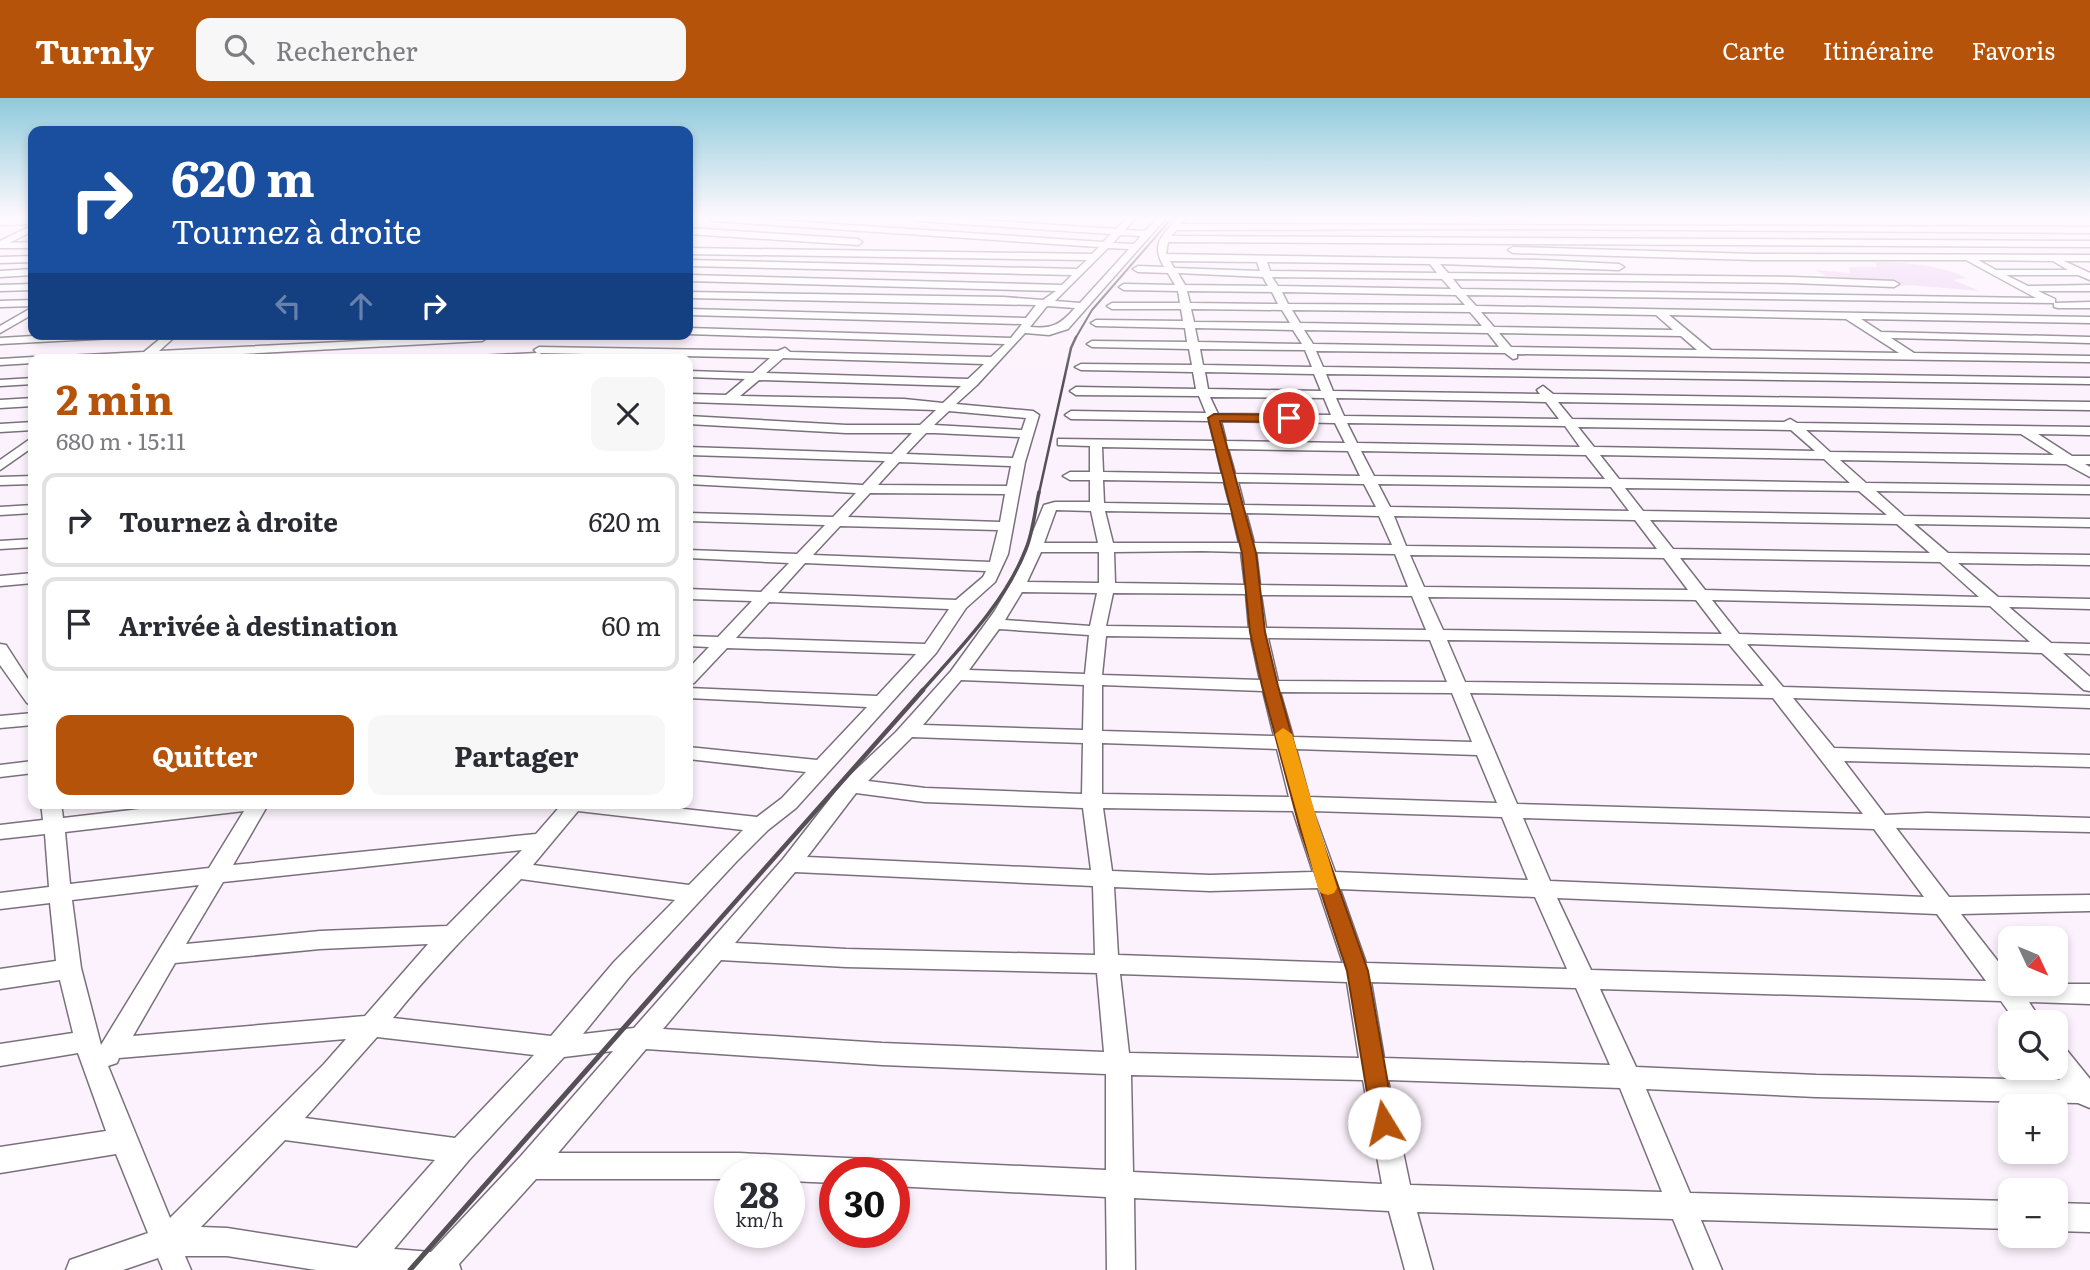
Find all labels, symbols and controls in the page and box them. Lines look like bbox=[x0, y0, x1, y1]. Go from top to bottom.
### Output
search box bbox=[196, 18, 686, 81]
text: Turnly bbox=[35, 25, 154, 74]
icon: search bbox=[220, 30, 258, 68]
text: Rechercher bbox=[276, 30, 418, 69]
text: Carte bbox=[1722, 32, 1785, 67]
text: Itinéraire bbox=[1823, 32, 1934, 67]
text: Favoris bbox=[1972, 32, 2055, 67]
text: 620 m bbox=[171, 139, 315, 212]
icon: right bbox=[56, 154, 147, 245]
text: Tournez à droite bbox=[171, 206, 422, 254]
icon: left bbox=[269, 287, 307, 325]
icon: ahead bbox=[342, 287, 380, 325]
icon: right bbox=[415, 287, 453, 325]
text: 2 min bbox=[56, 366, 173, 428]
button: close bbox=[591, 377, 665, 451]
pin bbox=[1259, 388, 1319, 448]
icon: arrive bbox=[1270, 399, 1308, 437]
text: 680 m · 15:11 bbox=[56, 423, 186, 457]
icon: right bbox=[60, 501, 98, 539]
text: Tournez à droite bbox=[119, 501, 338, 540]
text: 620 m bbox=[588, 501, 661, 540]
icon: arrive bbox=[60, 605, 98, 643]
text: Arrivée à destination bbox=[119, 605, 398, 644]
text: 60 m bbox=[602, 605, 661, 644]
button: Quitter bbox=[56, 715, 354, 795]
button: Partager bbox=[368, 715, 665, 795]
north arrow bbox=[1998, 926, 2068, 996]
map controls bbox=[1998, 926, 2068, 1248]
button: search bbox=[1998, 1010, 2068, 1080]
position arrow bbox=[1347, 1086, 1421, 1160]
button: + bbox=[1998, 1094, 2068, 1164]
speed limit sign: 30 bbox=[819, 1157, 910, 1248]
text: 28 bbox=[740, 1167, 779, 1219]
button: − bbox=[1998, 1178, 2068, 1248]
text: km/h bbox=[736, 1206, 783, 1233]

